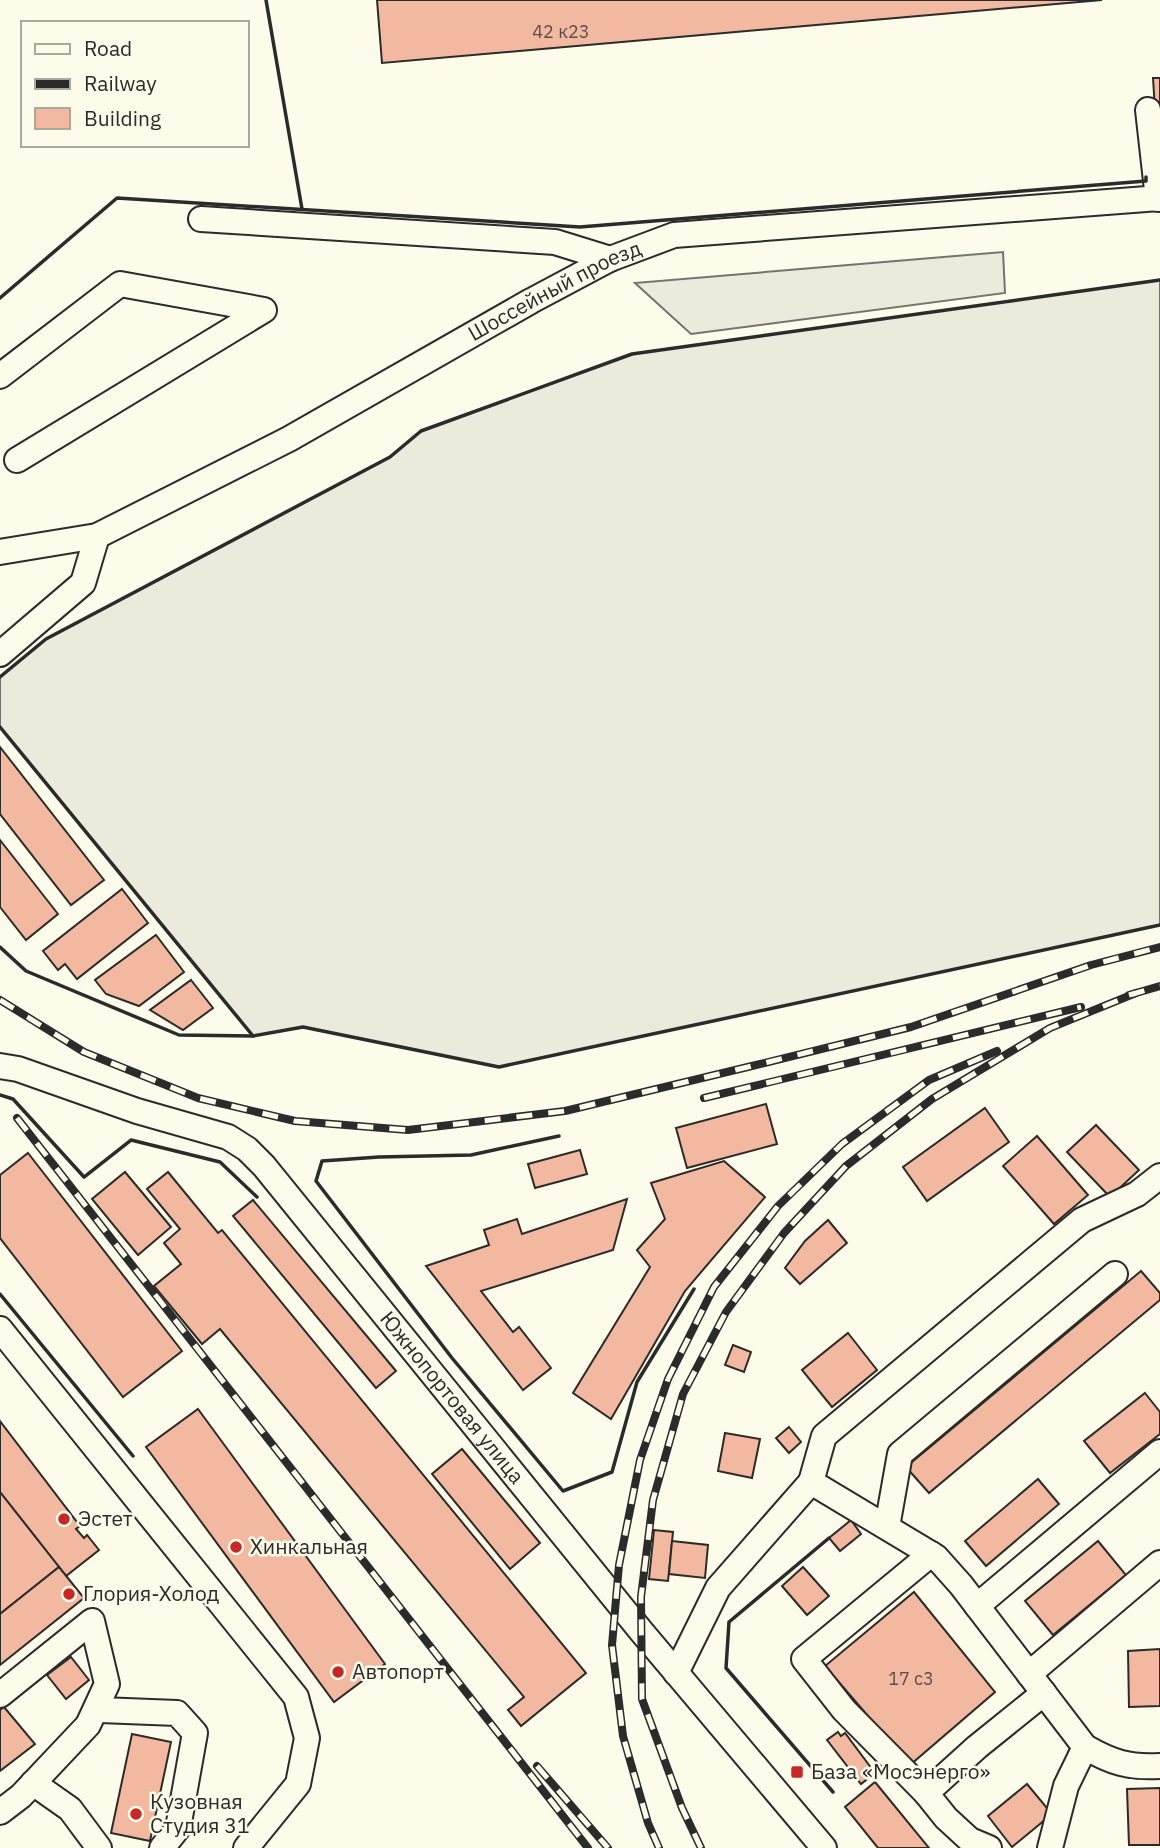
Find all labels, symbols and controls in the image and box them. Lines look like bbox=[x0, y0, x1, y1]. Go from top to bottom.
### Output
house number: 42 к23 bbox=[532, 20, 590, 43]
legend bbox=[21, 21, 248, 147]
text: Road bbox=[84, 34, 132, 62]
text: Railway bbox=[84, 69, 157, 97]
text: Building bbox=[84, 104, 161, 132]
street label: Шоссейный проезд bbox=[463, 234, 645, 347]
street label: Южнопортовая улица bbox=[374, 1305, 531, 1489]
place label: Эстет bbox=[78, 1504, 133, 1532]
marker: Эстет bbox=[56, 1511, 72, 1527]
place label: Хинкальная bbox=[250, 1532, 368, 1560]
marker: Хинкальная bbox=[228, 1539, 244, 1555]
place label: Глория-Холод bbox=[83, 1579, 219, 1607]
marker: Глория-Холод bbox=[61, 1586, 77, 1602]
place label: Автопорт bbox=[352, 1657, 444, 1685]
marker: Автопорт bbox=[330, 1664, 346, 1680]
house number: 17 с3 bbox=[888, 1667, 934, 1690]
place label: База «Мосэнерго» bbox=[811, 1757, 990, 1785]
marker: База «Мосэнерго» bbox=[789, 1764, 805, 1780]
place label: Кузовная Студия 31 bbox=[150, 1787, 250, 1839]
marker: Кузовная Студия 31 bbox=[128, 1806, 144, 1822]

